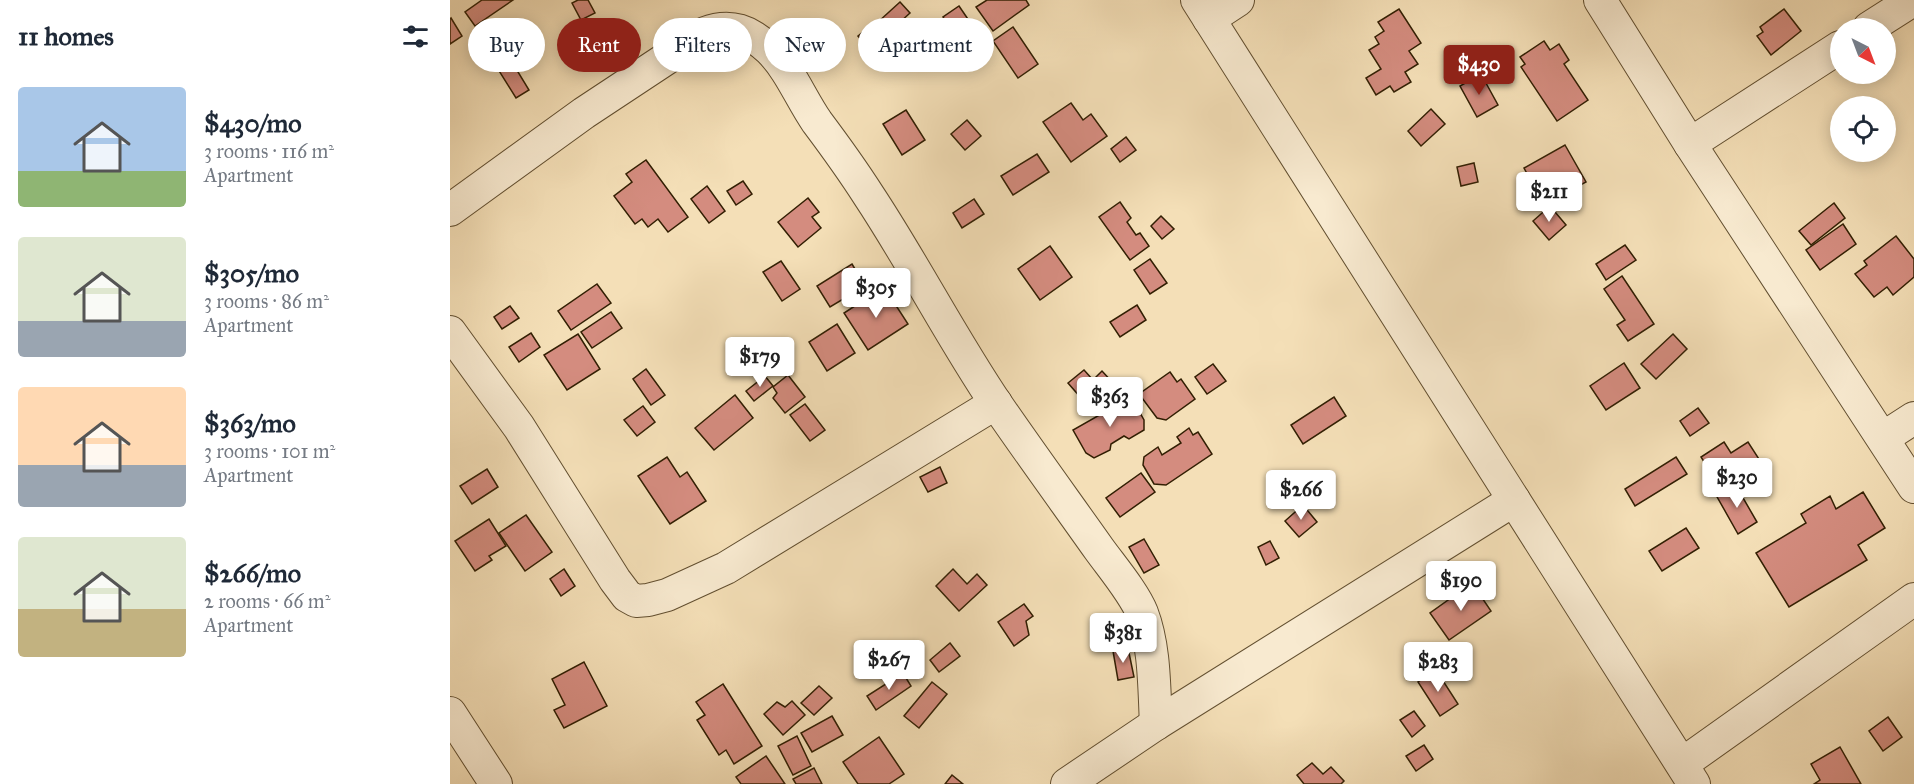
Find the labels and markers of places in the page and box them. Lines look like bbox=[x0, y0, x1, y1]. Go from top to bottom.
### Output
pin: $430 bbox=[1443, 45, 1515, 96]
pin: $211 bbox=[1513, 172, 1585, 223]
pin: $305 bbox=[840, 268, 912, 319]
pin: $179 bbox=[724, 337, 796, 388]
pin: $363 bbox=[1074, 377, 1146, 428]
pin: $230 bbox=[1701, 458, 1773, 509]
pin: $266 bbox=[1265, 470, 1337, 521]
pin: $190 bbox=[1425, 561, 1497, 612]
pin: $381 bbox=[1087, 613, 1159, 664]
pin: $267 bbox=[853, 640, 925, 691]
pin: $283 bbox=[1402, 642, 1474, 693]

